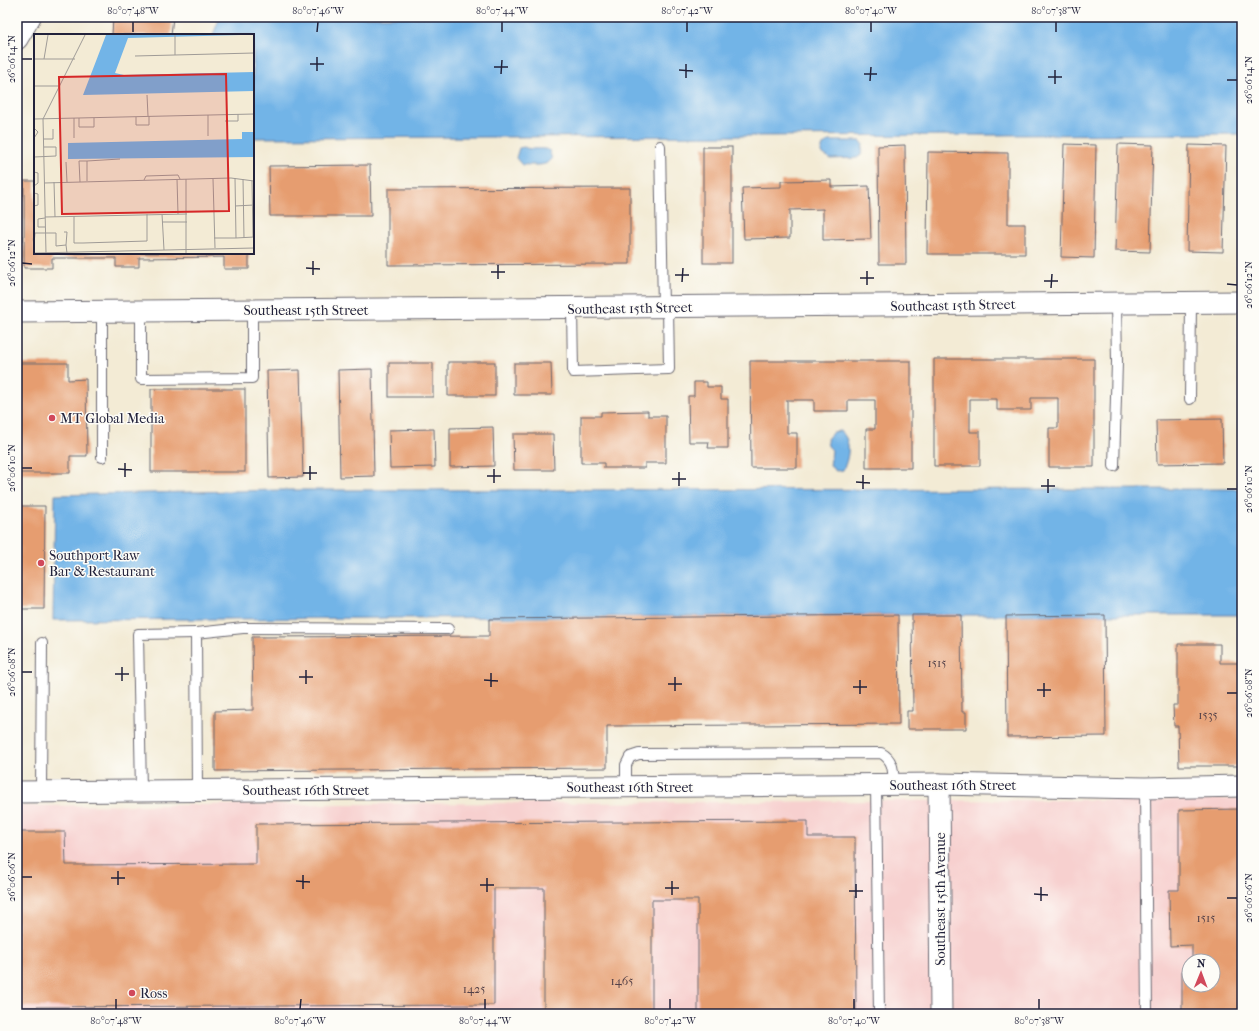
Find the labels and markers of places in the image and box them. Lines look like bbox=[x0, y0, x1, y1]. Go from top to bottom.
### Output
place label: MT Global Media bbox=[60, 410, 165, 427]
marker: MT Global Media bbox=[47, 413, 57, 423]
place label: Southport Raw Bar & Restaurant bbox=[49, 547, 155, 580]
marker: Southport Raw Bar & Restaurant bbox=[36, 558, 46, 568]
place label: Ross bbox=[140, 985, 167, 1002]
marker: Ross bbox=[127, 988, 137, 998]

